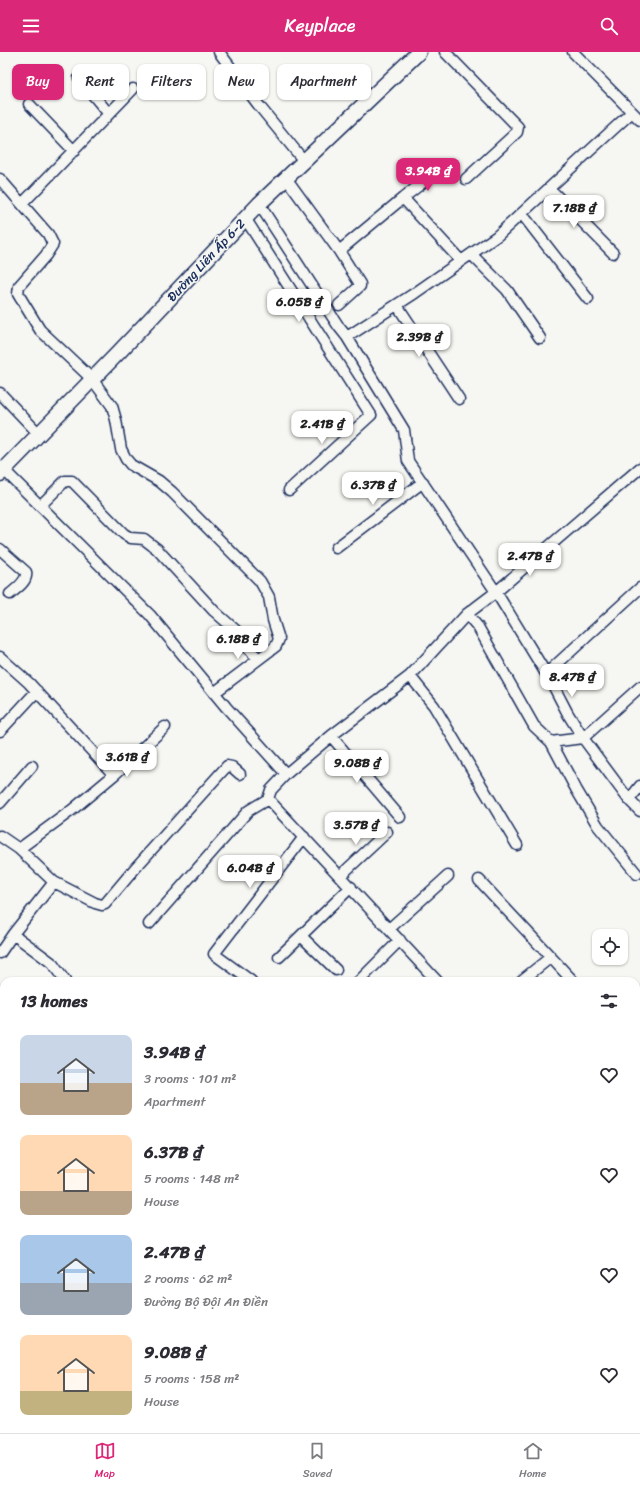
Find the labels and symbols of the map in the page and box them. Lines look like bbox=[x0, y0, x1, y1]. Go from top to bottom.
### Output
pin: 3.94B ₫ bbox=[391, 158, 465, 192]
pin: 7.18B ₫ bbox=[537, 195, 611, 229]
street label: Đường Liên Ấp 6-2 bbox=[161, 213, 251, 307]
pin: 6.05B ₫ bbox=[262, 289, 336, 323]
pin: 2.39B ₫ bbox=[382, 324, 456, 358]
pin: 2.41B ₫ bbox=[285, 411, 359, 445]
pin: 6.37B ₫ bbox=[336, 472, 410, 506]
pin: 2.47B ₫ bbox=[493, 543, 567, 577]
pin: 6.18B ₫ bbox=[201, 626, 275, 660]
pin: 8.47B ₫ bbox=[535, 664, 609, 698]
pin: 3.61B ₫ bbox=[90, 744, 164, 778]
pin: 9.08B ₫ bbox=[320, 750, 394, 784]
pin: 3.57B ₫ bbox=[319, 812, 393, 846]
pin: 6.04B ₫ bbox=[213, 855, 287, 889]

